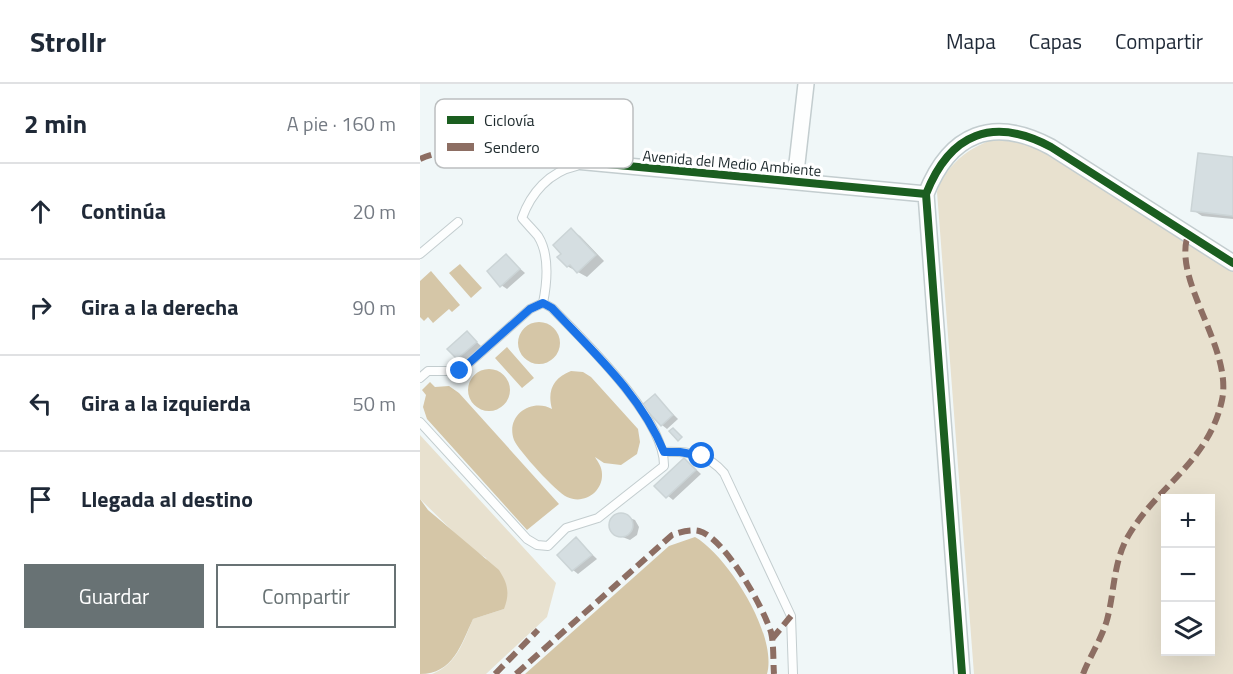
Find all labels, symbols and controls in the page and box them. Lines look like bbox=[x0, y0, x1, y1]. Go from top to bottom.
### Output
text: Strollr bbox=[30, 20, 106, 63]
text: Mapa bbox=[946, 25, 996, 57]
text: Capas bbox=[1029, 25, 1082, 57]
text: Compartir bbox=[1115, 25, 1203, 57]
legend bbox=[435, 99, 633, 168]
text: 2 min bbox=[24, 104, 87, 143]
text: A pie · 160 m bbox=[287, 108, 396, 139]
text: Ciclovía bbox=[484, 108, 534, 132]
text: Sendero bbox=[484, 135, 540, 159]
street label: Avenida del Medio Ambiente bbox=[642, 144, 822, 182]
text: Continúa bbox=[81, 194, 166, 228]
icon: ahead bbox=[24, 195, 57, 228]
text: 20 m bbox=[352, 196, 396, 227]
text: Gira a la derecha bbox=[81, 290, 238, 324]
icon: right bbox=[24, 291, 57, 324]
text: 90 m bbox=[352, 292, 396, 323]
route end bbox=[446, 357, 472, 383]
text: Gira a la izquierda bbox=[81, 386, 251, 420]
icon: left bbox=[24, 387, 57, 420]
text: 50 m bbox=[352, 388, 396, 419]
route start bbox=[688, 442, 714, 468]
text: Llegada al destino bbox=[81, 482, 253, 516]
icon: arrive bbox=[24, 483, 57, 516]
map controls bbox=[1161, 494, 1215, 656]
button: + bbox=[1161, 494, 1215, 548]
button: − bbox=[1161, 548, 1215, 602]
button: Guardar bbox=[24, 564, 204, 628]
button: Compartir bbox=[216, 564, 396, 628]
button: layers bbox=[1161, 602, 1215, 656]

